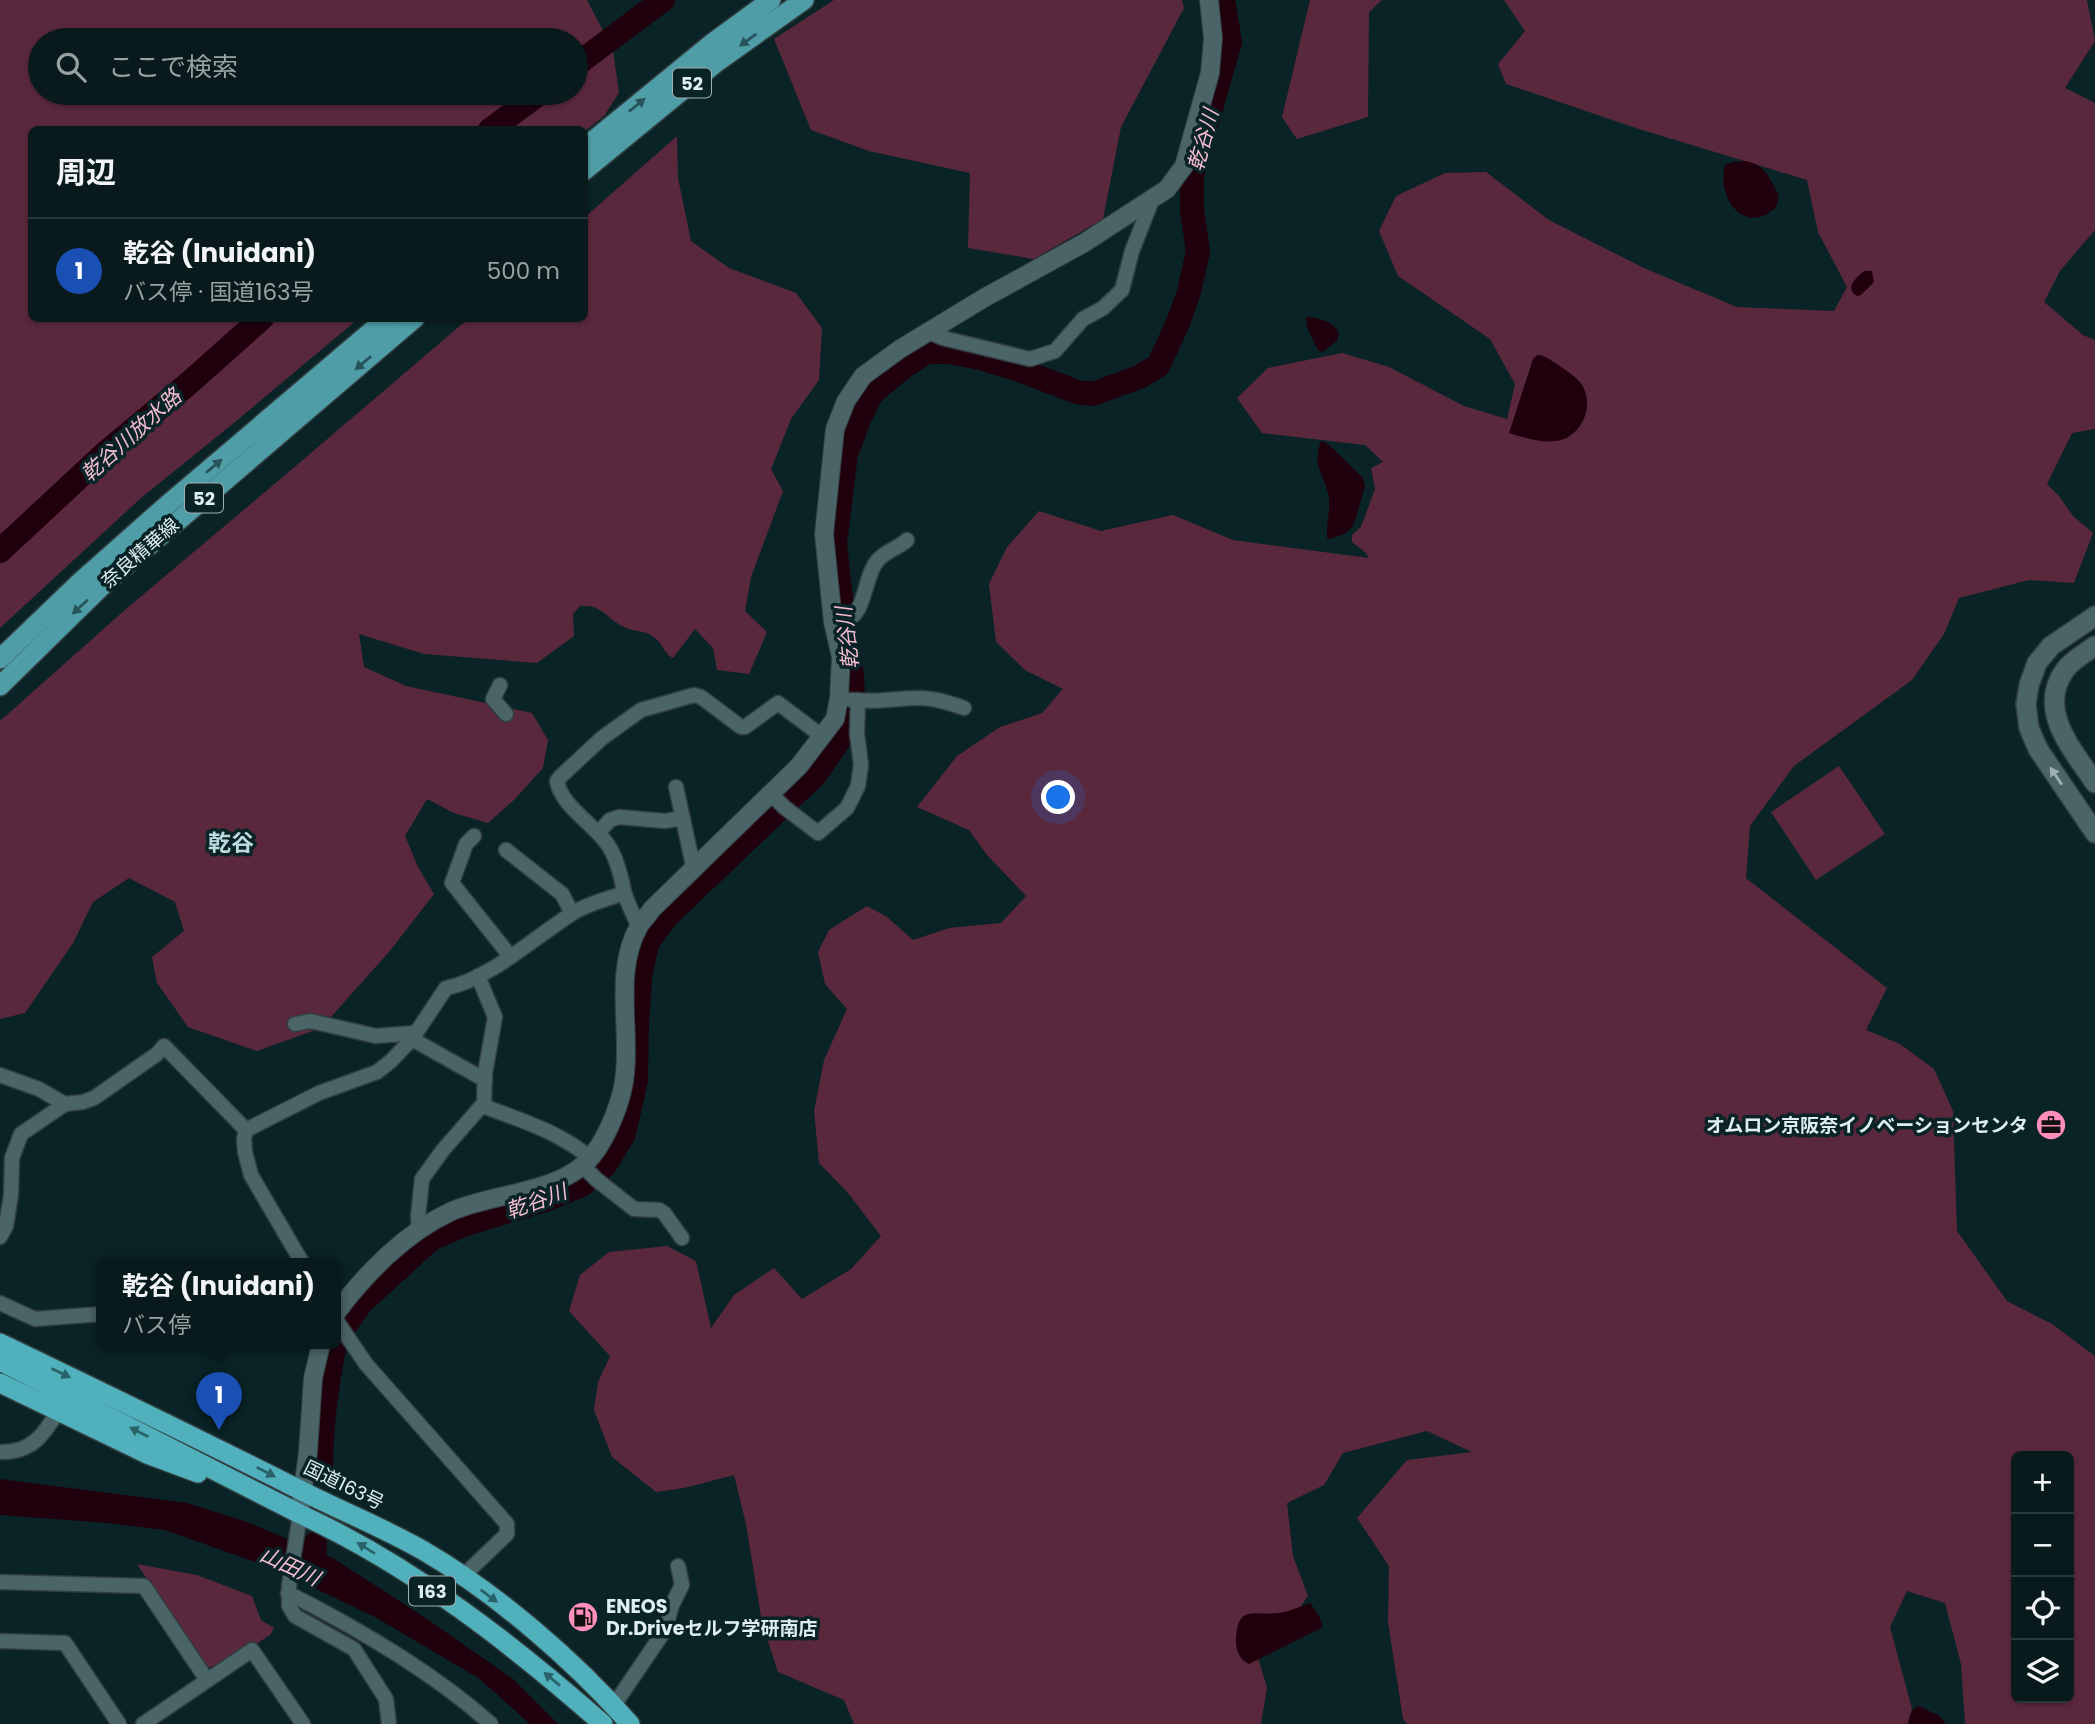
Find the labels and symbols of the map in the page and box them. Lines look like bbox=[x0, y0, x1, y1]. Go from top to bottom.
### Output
one-way arrow bbox=[739, 33, 757, 47]
road number: 52 bbox=[673, 68, 711, 98]
one-way arrow bbox=[629, 98, 646, 113]
water label: 乾谷川 bbox=[1181, 104, 1226, 174]
one-way arrow bbox=[355, 355, 372, 370]
water label: 乾谷川放水路 bbox=[74, 381, 189, 488]
one-way arrow bbox=[205, 458, 223, 473]
road number: 52 bbox=[185, 484, 223, 512]
street label: 奈良精華線 bbox=[95, 512, 185, 594]
one-way arrow bbox=[71, 599, 89, 615]
water label: 乾谷川 bbox=[829, 603, 865, 671]
one-way arrow bbox=[2050, 767, 2063, 786]
your location bbox=[1041, 780, 1075, 814]
district label: 乾谷 bbox=[208, 827, 254, 859]
office icon: オムロン京阪奈イノベーションセンタ bbox=[2034, 1108, 2068, 1142]
place label: オムロン京阪奈イノベーションセンタ bbox=[1706, 1112, 2028, 1139]
water label: 乾谷川 bbox=[501, 1176, 572, 1225]
one-way arrow bbox=[51, 1367, 72, 1378]
pin: 1 bbox=[196, 1372, 242, 1430]
one-way arrow bbox=[129, 1426, 149, 1437]
street label: 国道163号 bbox=[299, 1454, 389, 1516]
one-way arrow bbox=[256, 1467, 276, 1478]
water label: 山田川 bbox=[255, 1540, 326, 1593]
one-way arrow bbox=[356, 1542, 376, 1555]
road number: 163 bbox=[409, 1576, 455, 1606]
one-way arrow bbox=[480, 1589, 498, 1604]
place label: ENEOS Dr.Driveセルフ学研南店 bbox=[606, 1593, 817, 1642]
fuel station icon: ENEOS Dr.Driveセルフ学研南店 bbox=[566, 1600, 600, 1634]
one-way arrow bbox=[543, 1672, 560, 1687]

